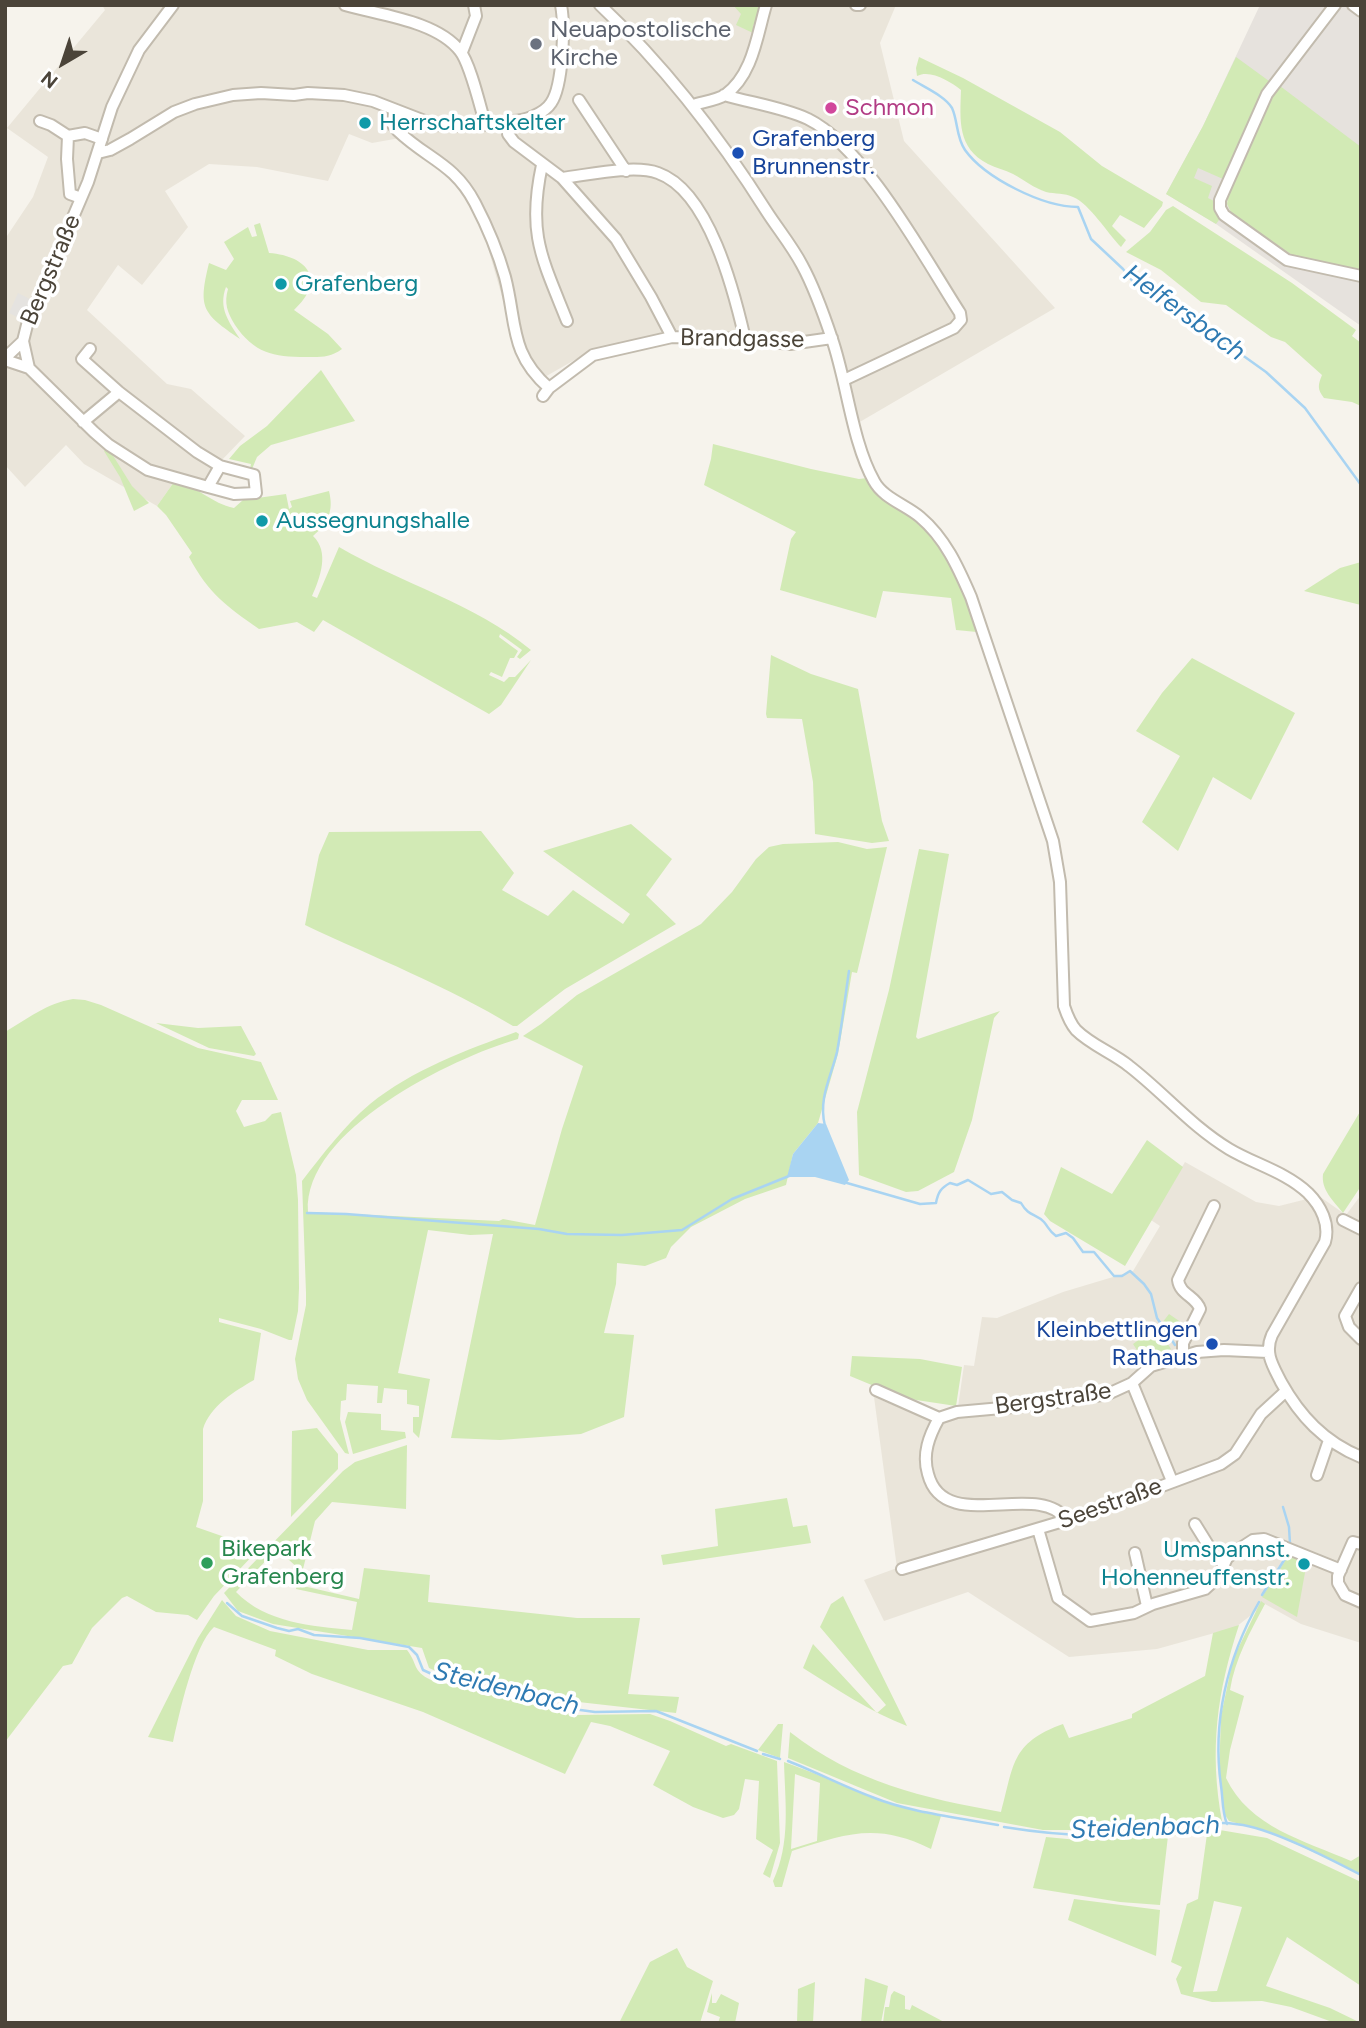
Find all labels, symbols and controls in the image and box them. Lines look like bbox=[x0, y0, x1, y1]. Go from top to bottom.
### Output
place label: Neuapostolische Kirche bbox=[550, 16, 731, 72]
north arrow bbox=[28, 28, 98, 98]
marker: Neuapostolische Kirche bbox=[528, 36, 544, 52]
text: N bbox=[37, 66, 62, 93]
place label: Schmon bbox=[845, 94, 934, 122]
marker: Schmon bbox=[823, 100, 839, 116]
place label: Herrschaftskelter bbox=[379, 109, 565, 137]
marker: Herrschaftskelter bbox=[357, 115, 373, 131]
place label: Grafenberg Brunnenstr. bbox=[752, 125, 875, 181]
marker: Grafenberg Brunnenstr. bbox=[730, 145, 746, 161]
street label: Bergstraße bbox=[15, 210, 87, 330]
water label: Helfersbach bbox=[1117, 258, 1251, 368]
place label: Grafenberg bbox=[295, 270, 418, 298]
marker: Grafenberg bbox=[273, 276, 289, 292]
street label: Brandgasse bbox=[680, 324, 804, 354]
place label: Aussegnungshalle bbox=[276, 507, 470, 535]
marker: Aussegnungshalle bbox=[254, 513, 270, 529]
place label: Kleinbettlingen Rathaus bbox=[1036, 1316, 1198, 1372]
marker: Kleinbettlingen Rathaus bbox=[1204, 1336, 1220, 1352]
street label: Bergstraße bbox=[993, 1377, 1113, 1421]
street label: Seestraße bbox=[1054, 1472, 1166, 1536]
place label: Bikepark Grafenberg bbox=[221, 1535, 344, 1591]
place label: Umspannst. Hohenneuffenstr. bbox=[1101, 1536, 1290, 1592]
marker: Bikepark Grafenberg bbox=[199, 1555, 215, 1571]
marker: Umspannst. Hohenneuffenstr. bbox=[1296, 1556, 1312, 1572]
water label: Steidenbach bbox=[430, 1656, 582, 1722]
water label: Steidenbach bbox=[1070, 1810, 1220, 1846]

